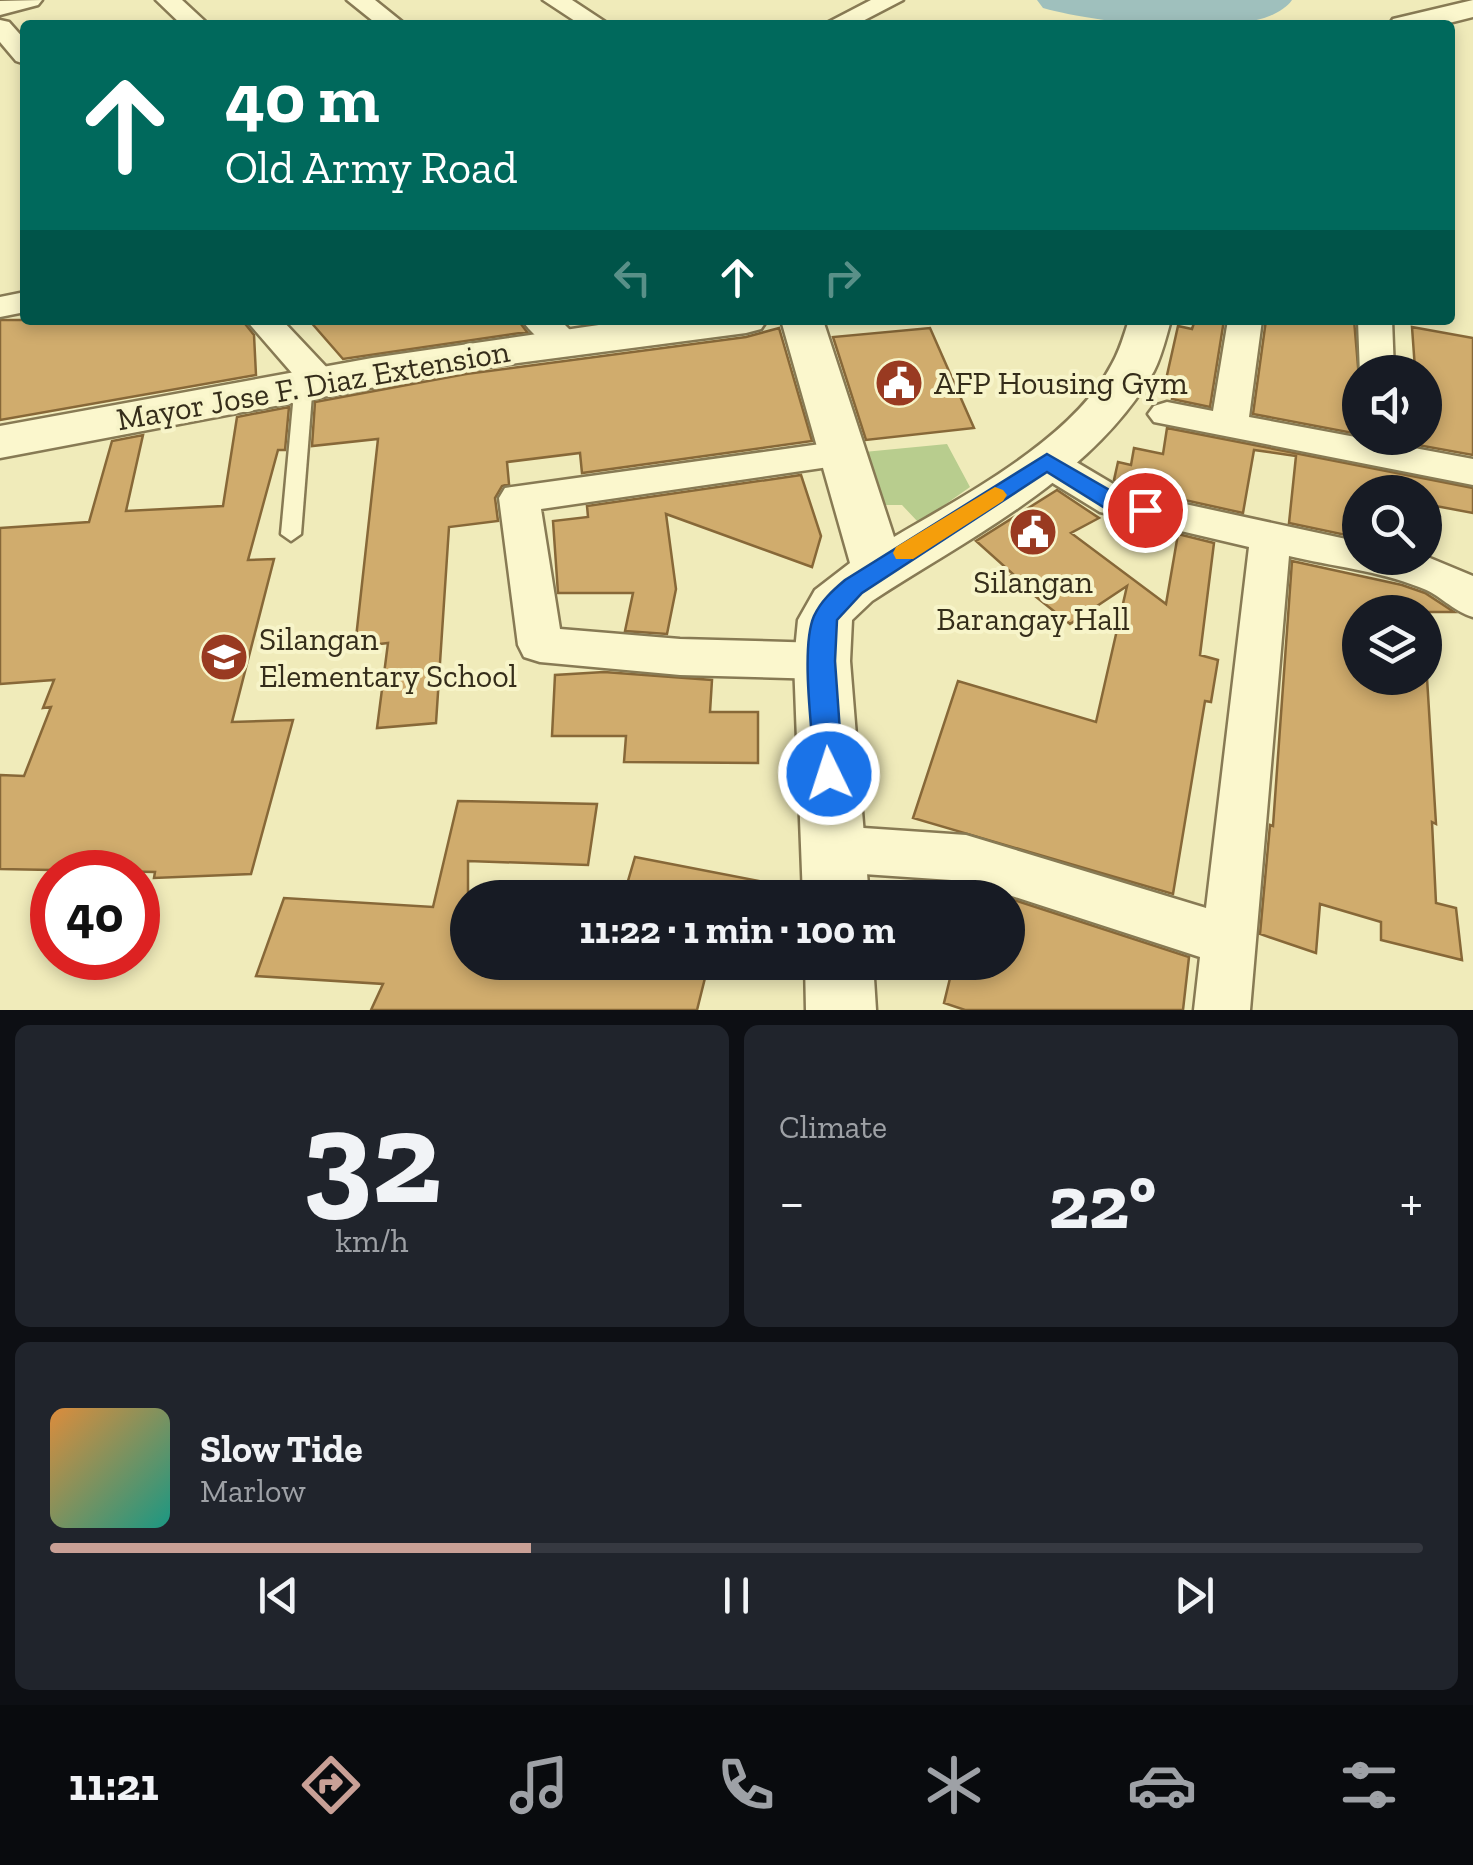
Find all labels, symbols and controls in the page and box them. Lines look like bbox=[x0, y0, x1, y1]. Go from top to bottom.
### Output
text: 40 m bbox=[225, 56, 380, 140]
icon: ahead bbox=[60, 60, 190, 190]
text: Old Army Road bbox=[225, 141, 518, 195]
icon: left bbox=[605, 250, 660, 305]
icon: ahead bbox=[710, 250, 765, 305]
icon: right bbox=[815, 250, 870, 305]
street label: Mayor Jose F. Diaz Extension bbox=[114, 332, 513, 438]
map controls bbox=[1342, 355, 1442, 695]
button: sound bbox=[1342, 355, 1442, 455]
public building icon: AFP Housing Gym bbox=[873, 357, 925, 409]
place label: AFP Housing Gym bbox=[934, 364, 1188, 402]
pin bbox=[1103, 468, 1188, 553]
button: search bbox=[1342, 475, 1442, 575]
icon: arrive bbox=[1118, 483, 1173, 538]
public building icon: Silangan Barangay Hall bbox=[1007, 506, 1059, 558]
place label: Silangan Barangay Hall bbox=[936, 563, 1130, 638]
button: layers bbox=[1342, 595, 1442, 695]
place label: Silangan Elementary School bbox=[259, 620, 517, 695]
school or university icon: Silangan Elementary School bbox=[198, 631, 250, 683]
position arrow bbox=[777, 722, 881, 826]
speed limit sign: 40 bbox=[30, 850, 160, 980]
text: 11:22 · 1 min · 100 m bbox=[579, 907, 896, 953]
text: 32 bbox=[302, 1079, 442, 1235]
text: Climate bbox=[779, 1108, 887, 1146]
text: 22° bbox=[1048, 1157, 1156, 1247]
text: − bbox=[779, 1169, 805, 1235]
text: + bbox=[1400, 1169, 1423, 1235]
text: km/h bbox=[335, 1222, 409, 1260]
text: Slow Tide bbox=[200, 1426, 363, 1472]
text: Marlow bbox=[200, 1472, 306, 1510]
icon: previous bbox=[251, 1568, 306, 1623]
icon: pause bbox=[709, 1568, 764, 1623]
icon: next bbox=[1167, 1568, 1222, 1623]
icon: directions bbox=[296, 1750, 366, 1820]
icon: music bbox=[504, 1750, 574, 1820]
icon: phone bbox=[711, 1750, 781, 1820]
icon: climate bbox=[919, 1750, 989, 1820]
icon: car bbox=[1127, 1750, 1197, 1820]
icon: filters bbox=[1334, 1750, 1404, 1820]
text: 11:21 bbox=[69, 1758, 159, 1812]

